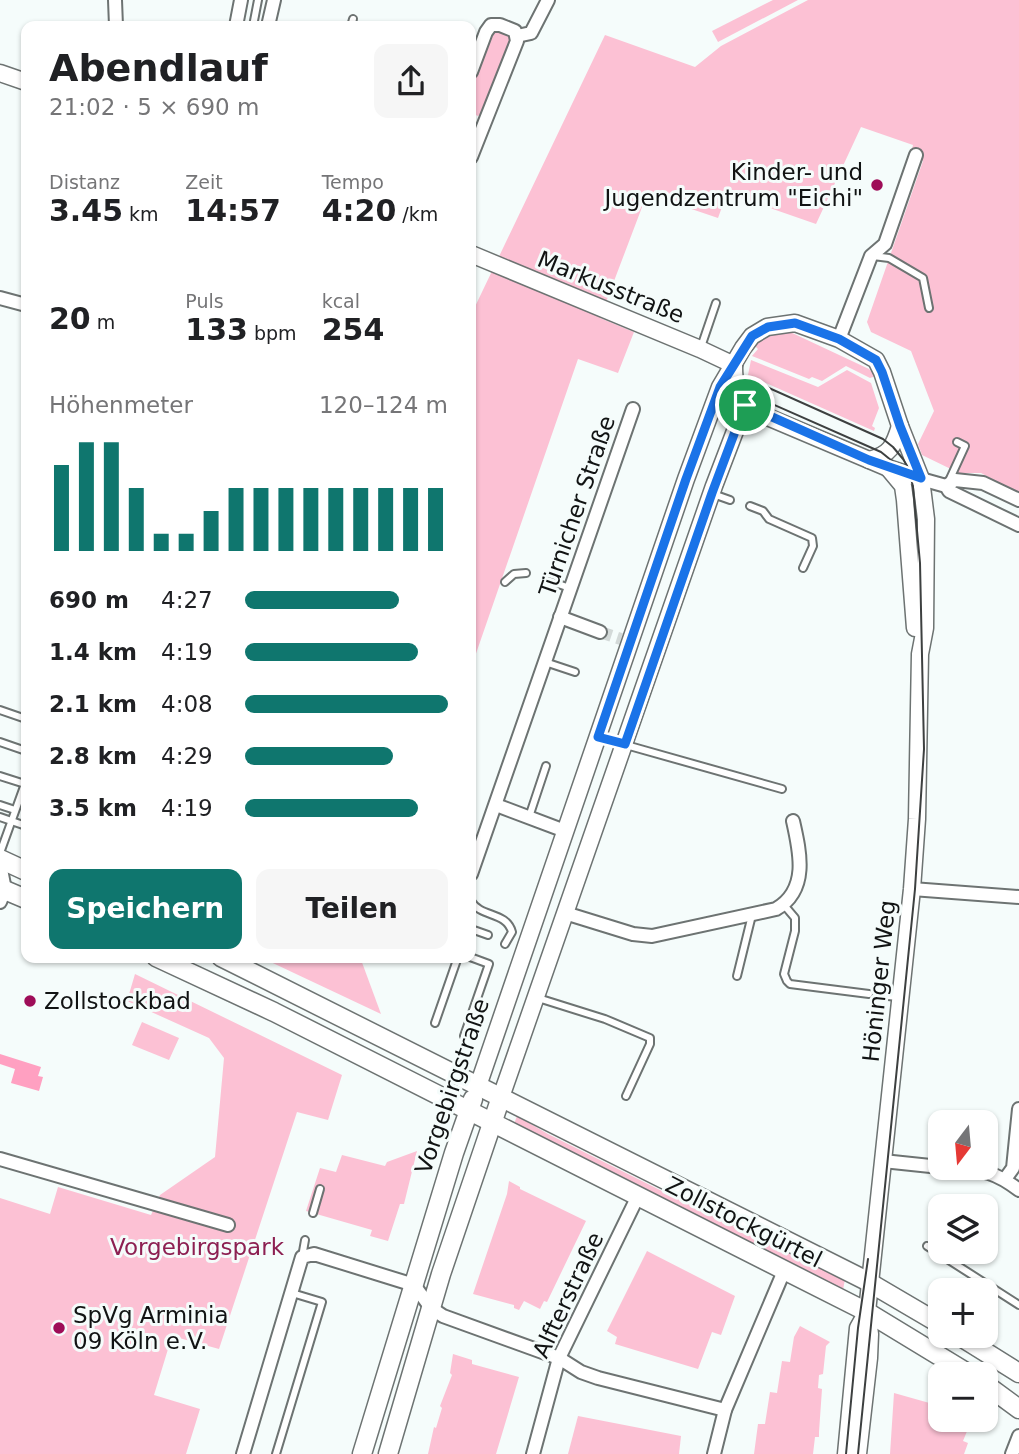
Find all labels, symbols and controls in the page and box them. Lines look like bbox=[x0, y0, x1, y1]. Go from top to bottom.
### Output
button: share bbox=[374, 44, 448, 118]
text: Abendlauf bbox=[49, 46, 268, 90]
text: 21:02 · 5 × 690 m bbox=[49, 94, 259, 120]
place label: Kinder- und Jugendzentrum "Eichi" bbox=[602, 159, 863, 211]
text: Distanz bbox=[49, 171, 120, 193]
text: Zeit bbox=[185, 171, 223, 193]
text: Tempo bbox=[322, 171, 384, 193]
marker: Kinder- und Jugendzentrum "Eichi" bbox=[869, 177, 885, 193]
text: 3.45 bbox=[49, 193, 123, 228]
text: 14:57 bbox=[185, 193, 281, 228]
text: 4:20 bbox=[322, 193, 396, 228]
text: km bbox=[123, 203, 159, 225]
text: /km bbox=[396, 203, 438, 225]
street label: Markusstraße bbox=[534, 246, 688, 328]
text: Puls bbox=[185, 290, 224, 312]
text: kcal bbox=[322, 290, 360, 312]
text: 20 bbox=[49, 301, 91, 336]
text: m bbox=[91, 311, 115, 333]
text: 133 bbox=[185, 312, 248, 347]
text: 254 bbox=[322, 312, 384, 347]
text: bpm bbox=[248, 322, 297, 344]
pin bbox=[715, 375, 775, 435]
icon: arrive bbox=[726, 386, 764, 424]
text: Höhenmeter bbox=[49, 392, 193, 418]
text: 120–124 m bbox=[319, 392, 448, 418]
street label: Türnicher Straße bbox=[534, 412, 620, 601]
text: 690 m bbox=[49, 587, 129, 613]
text: 4:27 bbox=[161, 587, 213, 613]
text: 1.4 km bbox=[49, 639, 137, 665]
text: 4:19 bbox=[161, 639, 213, 665]
text: 2.1 km bbox=[49, 691, 137, 717]
text: 4:08 bbox=[161, 691, 213, 717]
text: 2.8 km bbox=[49, 743, 137, 769]
text: 4:29 bbox=[161, 743, 213, 769]
text: 3.5 km bbox=[49, 795, 137, 821]
text: 4:19 bbox=[161, 795, 213, 821]
button: Speichern bbox=[49, 869, 242, 949]
button: Teilen bbox=[256, 869, 448, 949]
street label: Höninger Weg bbox=[858, 899, 900, 1063]
place label: Zollstockbad bbox=[44, 988, 191, 1014]
marker: Zollstockbad bbox=[22, 993, 38, 1009]
street label: Vorgebirgstraße bbox=[410, 995, 494, 1177]
north arrow bbox=[928, 1110, 998, 1180]
map controls bbox=[928, 1110, 998, 1432]
street label: Zollstockgürtel bbox=[662, 1171, 826, 1273]
button: layers bbox=[928, 1194, 998, 1264]
street label: Alfterstraße bbox=[528, 1228, 608, 1362]
park label: Vorgebirgspark bbox=[110, 1234, 285, 1260]
button: + bbox=[928, 1278, 998, 1348]
place label: SpVg Arminia 09 Köln e.V. bbox=[73, 1302, 229, 1354]
marker: SpVg Arminia 09 Köln e.V. bbox=[51, 1320, 67, 1336]
button: − bbox=[928, 1362, 998, 1432]

